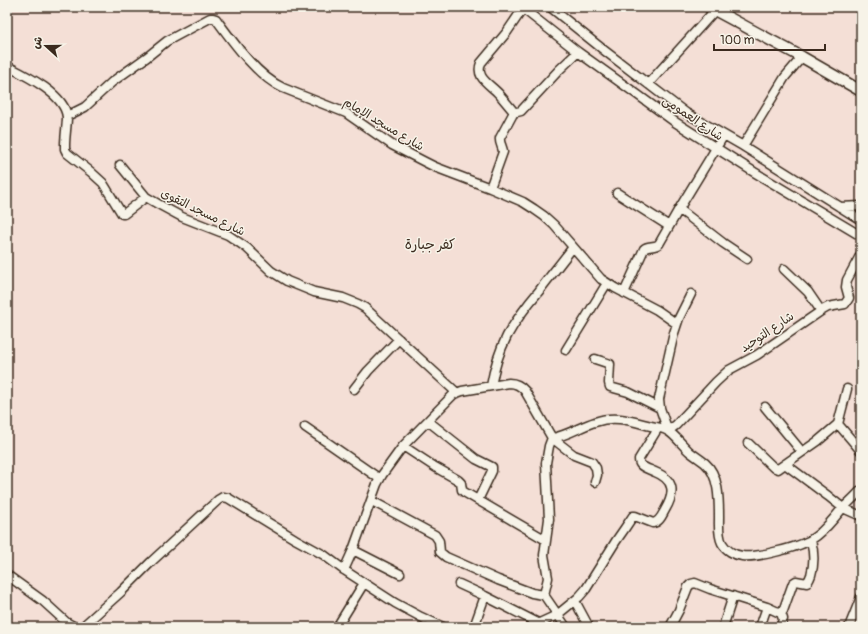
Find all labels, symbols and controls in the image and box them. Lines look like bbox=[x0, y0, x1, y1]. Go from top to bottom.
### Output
north arrow bbox=[26, 26, 66, 66]
scale bar bbox=[714, 26, 825, 52]
text: 100 m bbox=[720, 33, 755, 48]
text: ش bbox=[29, 35, 45, 51]
street label: شارع العمومى bbox=[659, 93, 726, 145]
street label: شارع مسجد الإمام bbox=[340, 95, 427, 155]
street label: شارع مسجد التقوى bbox=[158, 186, 247, 240]
district label: كفر جبارة bbox=[405, 236, 455, 253]
street label: شارع التوحيد bbox=[738, 309, 798, 357]

